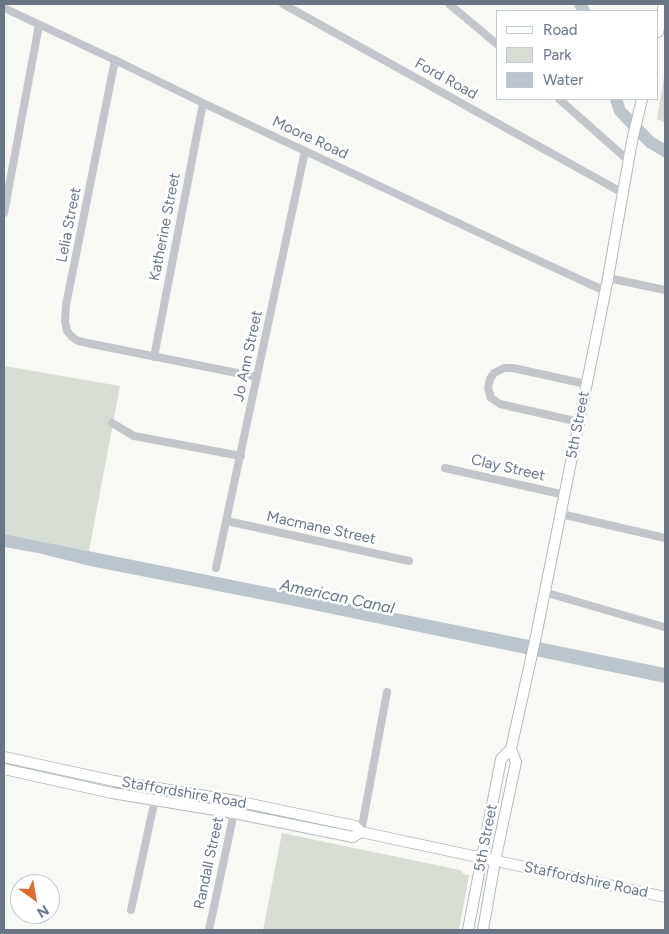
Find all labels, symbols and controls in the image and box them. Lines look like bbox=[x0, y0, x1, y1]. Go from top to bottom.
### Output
legend bbox=[497, 10, 659, 100]
text: Road bbox=[543, 21, 578, 39]
text: Park bbox=[543, 46, 572, 64]
street label: Ford Road bbox=[412, 54, 480, 104]
text: Water bbox=[543, 71, 583, 89]
street label: Moore Road bbox=[269, 113, 351, 163]
street label: Katherine Street bbox=[146, 171, 184, 283]
street label: Lelia Street bbox=[53, 186, 85, 264]
street label: Jo Ann Street bbox=[230, 309, 266, 403]
street label: 5th Street bbox=[563, 390, 593, 460]
street label: Clay Street bbox=[469, 451, 547, 485]
street label: Macmane Street bbox=[265, 508, 377, 548]
water label: American Canal bbox=[278, 576, 396, 618]
street label: Staffordshire Road bbox=[120, 773, 248, 813]
street label: 5th Street bbox=[471, 803, 501, 873]
street label: Randall Street bbox=[190, 815, 228, 911]
street label: Staffordshire Road bbox=[522, 858, 650, 902]
north arrow bbox=[10, 874, 60, 924]
text: N bbox=[34, 901, 52, 921]

